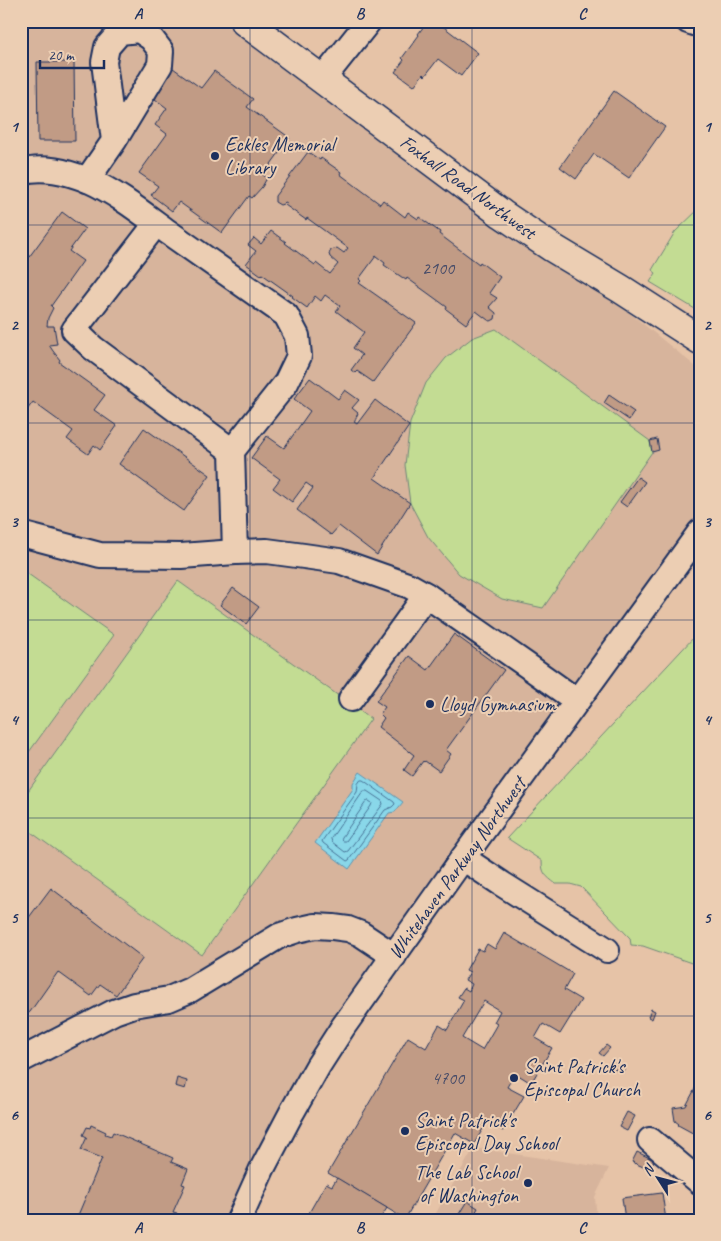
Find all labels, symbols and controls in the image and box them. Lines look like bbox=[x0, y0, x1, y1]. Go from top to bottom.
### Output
text: A bbox=[134, 4, 144, 24]
text: B bbox=[356, 4, 366, 24]
text: C bbox=[578, 4, 588, 24]
scale bar bbox=[40, 38, 104, 70]
text: 20 m bbox=[48, 46, 75, 65]
text: 1 bbox=[10, 117, 19, 137]
text: 1 bbox=[703, 117, 712, 137]
street label: Foxhall Road Northwest bbox=[395, 129, 543, 246]
place label: Eckles Memorial Library bbox=[225, 132, 338, 180]
marker: Eckles Memorial Library bbox=[209, 150, 221, 162]
house number: 2100 bbox=[422, 257, 456, 279]
text: 2 bbox=[10, 315, 19, 335]
text: 2 bbox=[703, 315, 712, 335]
text: 3 bbox=[10, 512, 19, 532]
text: 3 bbox=[703, 512, 712, 532]
place label: Lloyd Gymnasium bbox=[440, 692, 557, 717]
marker: Lloyd Gymnasium bbox=[424, 698, 436, 710]
text: 4 bbox=[10, 710, 19, 730]
text: 4 bbox=[703, 710, 712, 730]
street label: Whitehaven Parkway Northwest bbox=[383, 769, 533, 964]
text: 5 bbox=[11, 908, 20, 928]
text: 5 bbox=[704, 908, 713, 928]
place label: Saint Patrick's Episcopal Church bbox=[524, 1054, 641, 1102]
house number: 4700 bbox=[432, 1067, 466, 1089]
marker: Saint Patrick's Episcopal Church bbox=[508, 1072, 520, 1084]
text: 6 bbox=[10, 1105, 19, 1125]
text: 6 bbox=[703, 1105, 712, 1125]
place label: Saint Patrick's Episcopal Day School bbox=[415, 1108, 561, 1156]
marker: Saint Patrick's Episcopal Day School bbox=[399, 1125, 411, 1137]
north arrow bbox=[634, 1154, 684, 1204]
place label: The Lab School of Washington bbox=[415, 1160, 522, 1208]
text: N bbox=[638, 1160, 659, 1179]
marker: The Lab School of Washington bbox=[522, 1177, 534, 1189]
text: A bbox=[134, 1218, 144, 1238]
text: B bbox=[356, 1218, 366, 1238]
text: C bbox=[578, 1218, 588, 1238]

